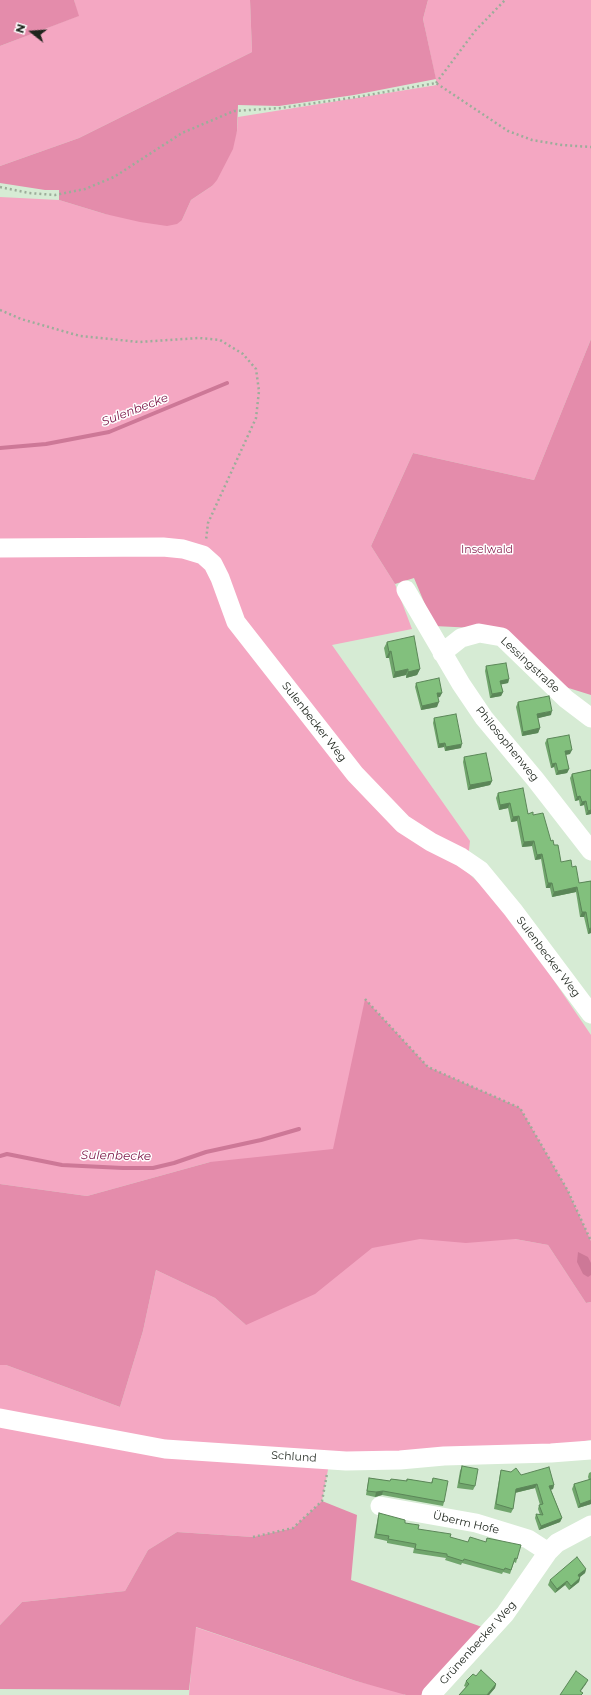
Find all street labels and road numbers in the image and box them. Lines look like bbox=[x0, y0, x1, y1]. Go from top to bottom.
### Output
street label: Lessingstraße bbox=[498, 634, 562, 696]
street label: Sulenbecker Weg bbox=[279, 680, 349, 764]
street label: Philosophenweg bbox=[473, 704, 541, 784]
street label: Sulenbecker Weg bbox=[513, 914, 583, 1000]
street label: Schlund bbox=[271, 1449, 317, 1465]
street label: Überm Hofe bbox=[431, 1509, 501, 1537]
street label: Grünenbecker Weg bbox=[437, 1598, 519, 1688]

